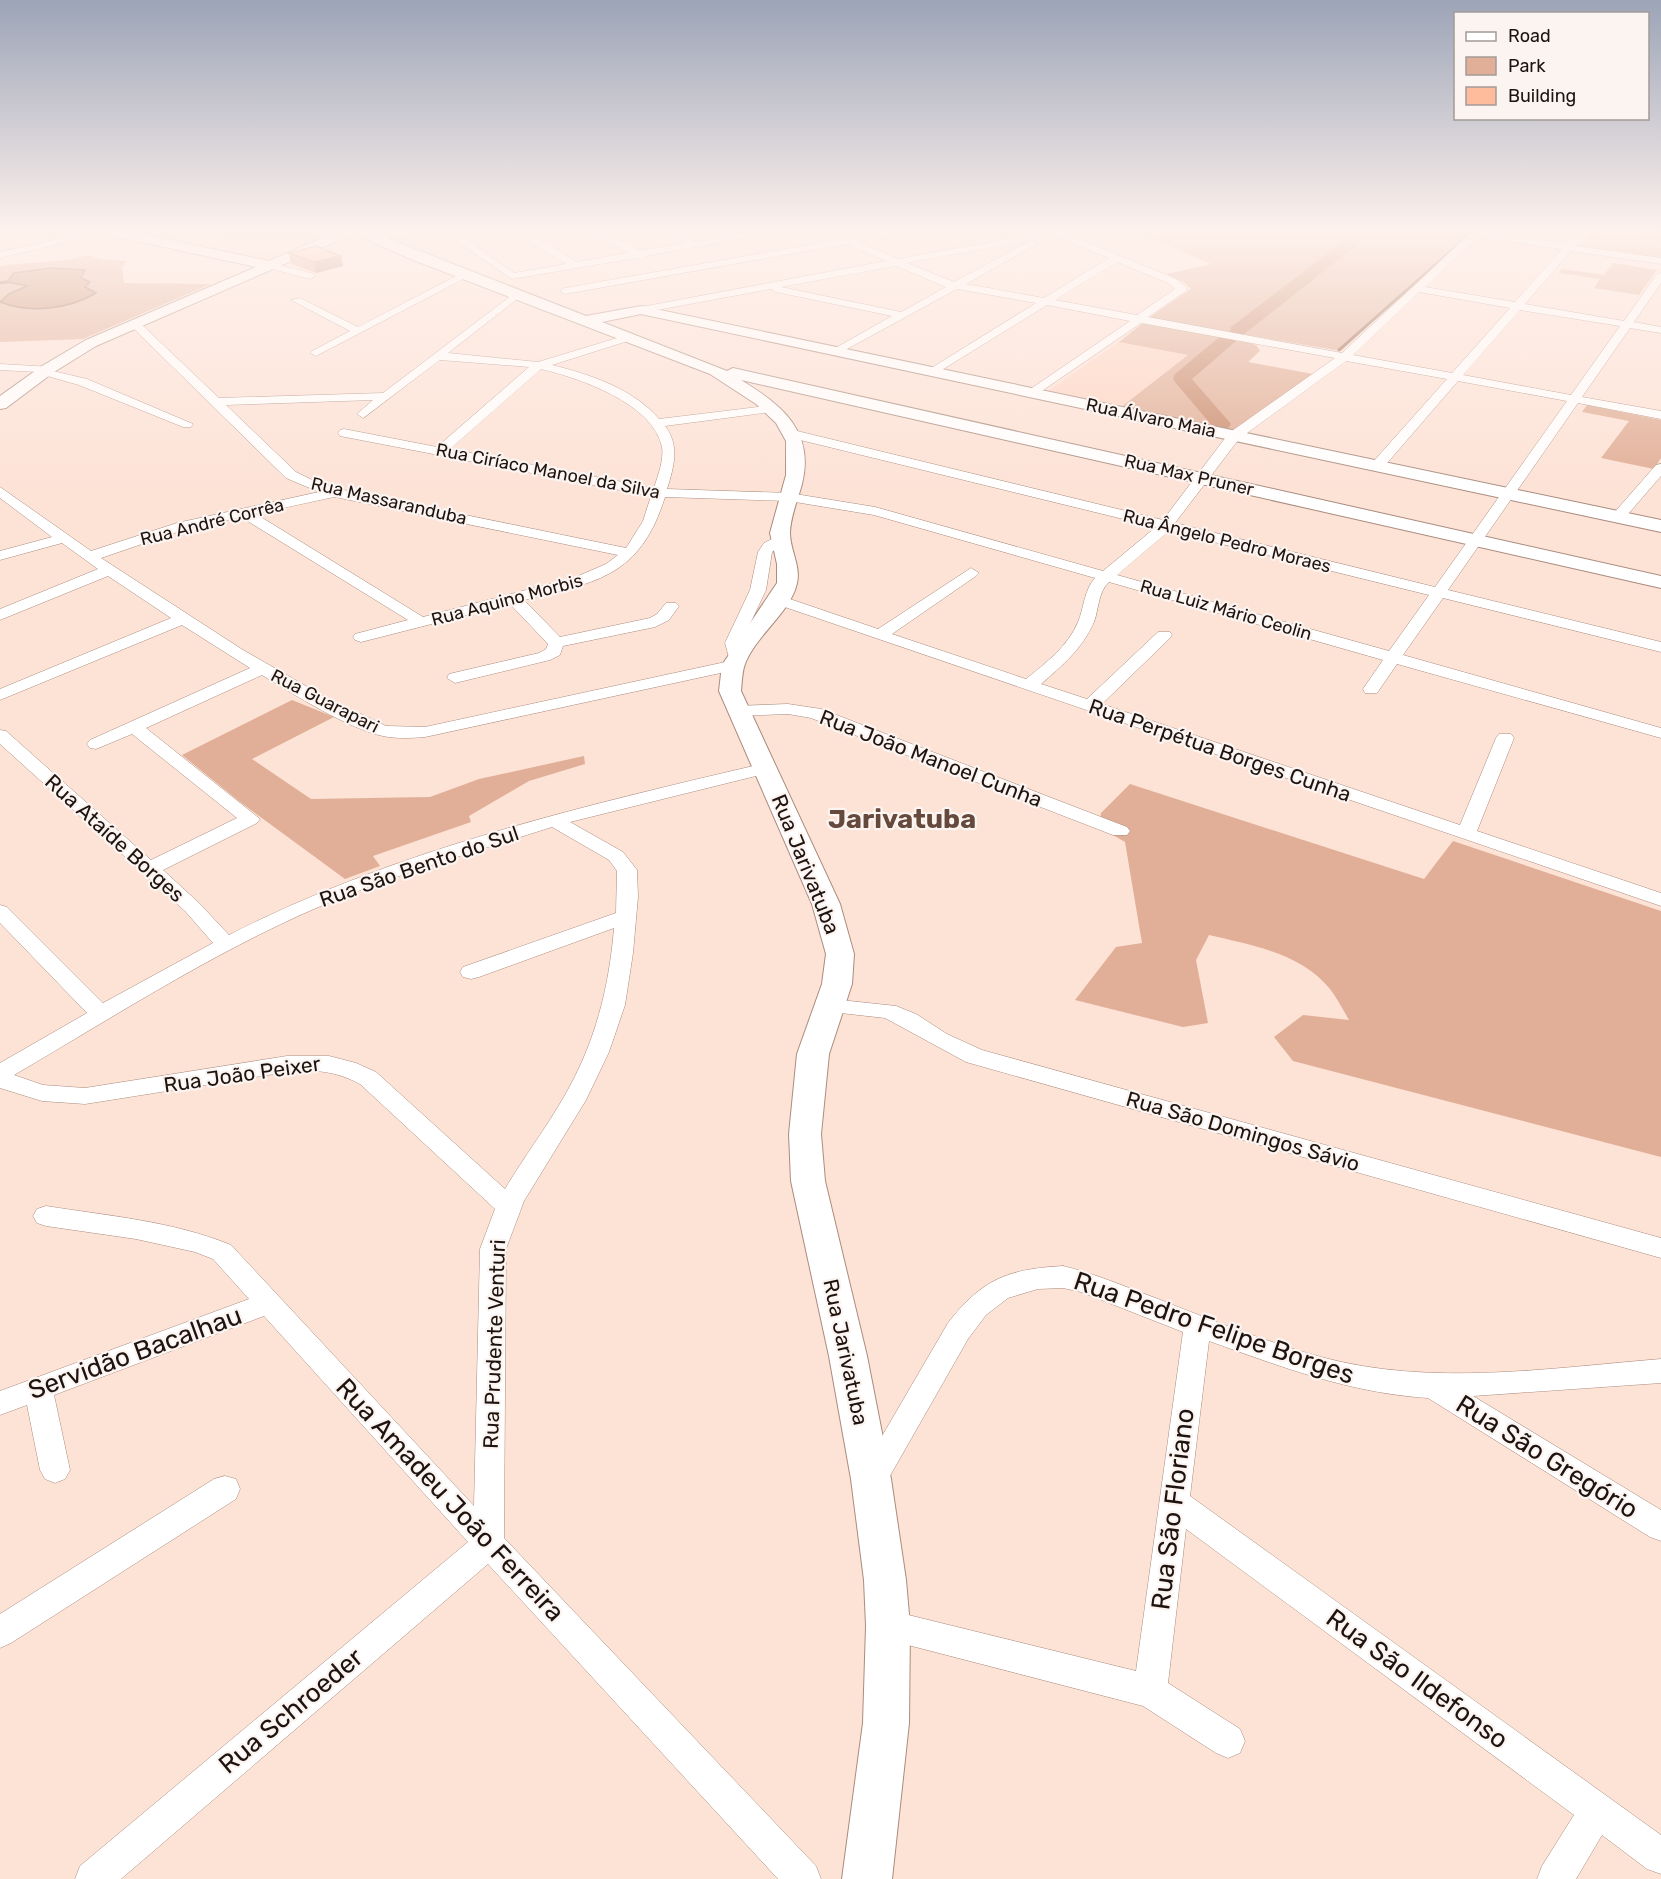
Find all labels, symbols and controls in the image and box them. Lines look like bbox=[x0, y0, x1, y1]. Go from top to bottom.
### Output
legend bbox=[1454, 12, 1649, 120]
text: Road bbox=[1508, 25, 1551, 47]
text: Park bbox=[1508, 55, 1546, 77]
text: Building bbox=[1508, 85, 1576, 107]
street label: Rua Álvaro Maia bbox=[1084, 393, 1218, 443]
street label: Rua Ciríaco Manoel da Silva bbox=[434, 438, 662, 504]
street label: Rua Max Pruner bbox=[1122, 449, 1256, 501]
street label: Rua Massaranduba bbox=[309, 472, 469, 530]
street label: Rua André Corrêa bbox=[138, 494, 286, 550]
street label: Rua Ângelo Pedro Moraes bbox=[1121, 504, 1333, 578]
street label: Rua Aquino Morbis bbox=[429, 569, 585, 631]
street label: Rua Luiz Mário Ceolin bbox=[1138, 575, 1314, 645]
street label: Rua Guarapari bbox=[267, 664, 383, 738]
street label: Rua Perpétua Borges Cunha bbox=[1086, 693, 1354, 807]
street label: Rua João Manoel Cunha bbox=[816, 704, 1046, 812]
street label: Rua Ataíde Borges bbox=[40, 769, 190, 907]
street label: Rua Jarivatuba bbox=[767, 790, 845, 938]
district label: Jarivatuba bbox=[828, 803, 976, 835]
street label: Rua São Bento do Sul bbox=[316, 820, 522, 912]
street label: Rua João Peixer bbox=[162, 1051, 322, 1097]
street label: Rua São Domingos Sávio bbox=[1123, 1086, 1363, 1176]
street label: Rua Prudente Venturi bbox=[478, 1239, 510, 1449]
street label: Rua Pedro Felipe Borges bbox=[1070, 1265, 1358, 1391]
street label: Rua Jarivatuba bbox=[818, 1277, 874, 1427]
street label: Servidão Bacalhau bbox=[24, 1300, 246, 1406]
street label: Rua Amadeu João Ferreira bbox=[329, 1372, 571, 1628]
street label: Rua São Gregório bbox=[1450, 1389, 1644, 1525]
street label: Rua São Floriano bbox=[1145, 1406, 1201, 1612]
street label: Rua São Ildefonso bbox=[1320, 1603, 1514, 1755]
street label: Rua Schroeder bbox=[213, 1642, 370, 1780]

